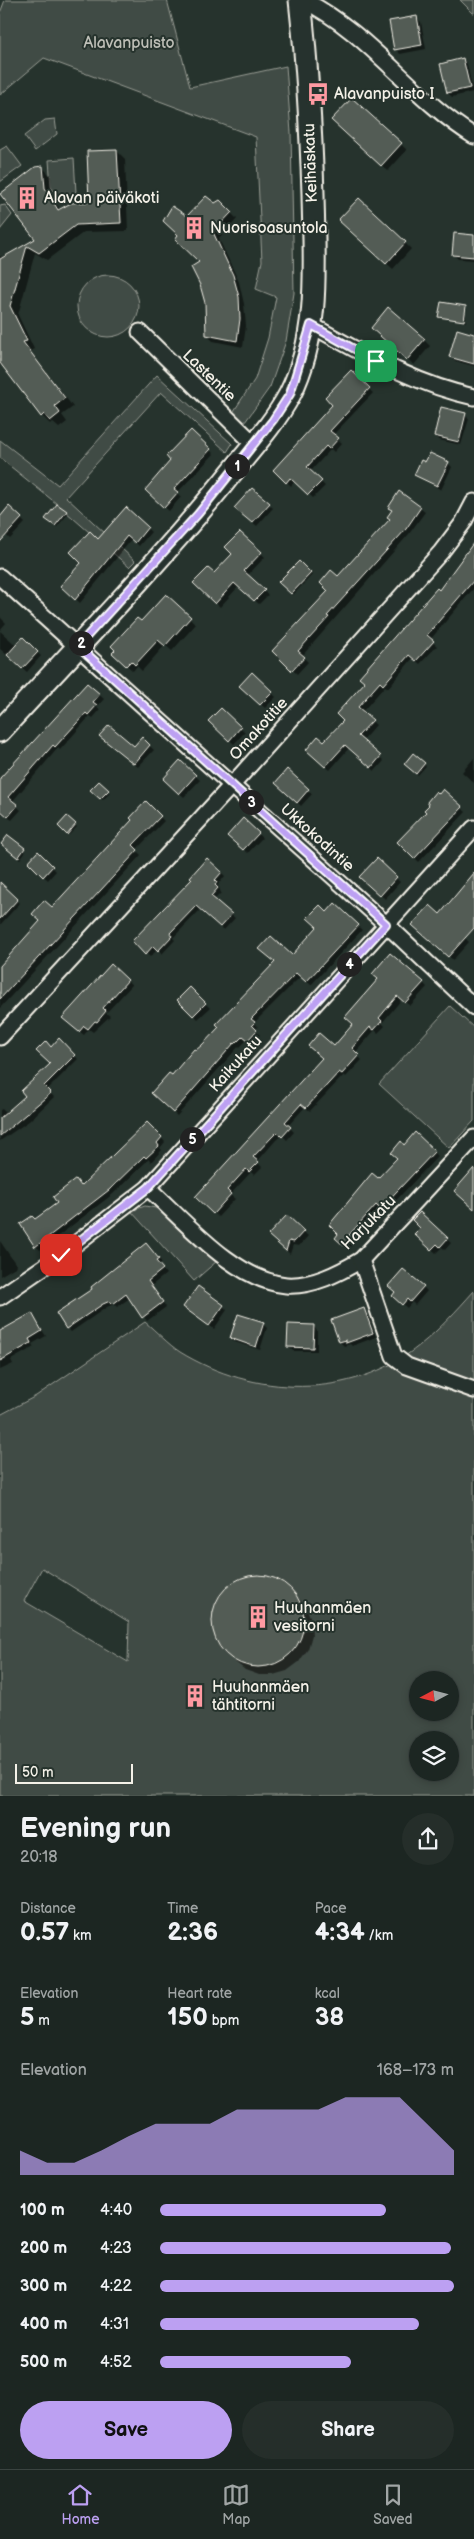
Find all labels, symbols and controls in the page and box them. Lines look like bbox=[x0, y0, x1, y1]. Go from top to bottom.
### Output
park label: Alavanpuisto bbox=[83, 34, 175, 53]
bus stop icon: Alavanpuisto I bbox=[305, 81, 331, 107]
place label: Alavanpuisto I bbox=[334, 85, 434, 104]
street label: Keihäskatu bbox=[300, 123, 322, 203]
building icon: Alavan päiväkoti bbox=[14, 185, 40, 211]
place label: Alavan päiväkoti bbox=[44, 189, 159, 208]
building icon: Nuorisoasuntola bbox=[181, 215, 207, 241]
place label: Nuorisoasuntola bbox=[210, 219, 328, 238]
pin bbox=[355, 340, 397, 382]
street label: Lastentie bbox=[178, 346, 240, 406]
icon: arrive bbox=[362, 347, 390, 375]
pin: 1 bbox=[224, 454, 250, 478]
text: 1 bbox=[235, 458, 240, 475]
pin: 2 bbox=[68, 630, 94, 656]
text: 2 bbox=[77, 635, 86, 652]
street label: Omakotitie bbox=[226, 693, 292, 764]
pin: 3 bbox=[238, 790, 264, 814]
text: 3 bbox=[247, 794, 256, 811]
street label: Ukkokodintie bbox=[276, 800, 358, 876]
pin: 4 bbox=[336, 952, 362, 976]
text: 4 bbox=[345, 956, 354, 973]
street label: Kaikukatu bbox=[206, 1032, 266, 1096]
pin: 5 bbox=[180, 1126, 204, 1152]
text: 5 bbox=[188, 1131, 197, 1148]
street label: Harjukatu bbox=[338, 1192, 400, 1254]
pin bbox=[40, 1234, 82, 1276]
icon: check bbox=[47, 1241, 75, 1269]
place label: Huuhanmäen vesitorni bbox=[273, 1599, 371, 1636]
building icon: Huuhanmäen vesitorni bbox=[245, 1604, 271, 1630]
north arrow bbox=[409, 1671, 459, 1721]
map controls bbox=[409, 1671, 459, 1781]
place label: Huuhanmäen tähtitorni bbox=[212, 1678, 309, 1715]
building icon: Huuhanmäen tähtitorni bbox=[182, 1683, 208, 1709]
button: layers bbox=[409, 1731, 459, 1781]
scale bar bbox=[15, 1762, 132, 1785]
text: 50 m bbox=[22, 1764, 54, 1781]
text: Evening run bbox=[20, 1812, 171, 1845]
button: share bbox=[402, 1813, 454, 1865]
text: 20:18 bbox=[20, 1848, 58, 1867]
text: Distance bbox=[20, 1900, 76, 1917]
text: Time bbox=[167, 1900, 198, 1917]
text: Pace bbox=[315, 1900, 347, 1917]
text: 0.57 bbox=[20, 1917, 69, 1948]
text: 2:36 bbox=[167, 1917, 218, 1948]
text: 4:34 bbox=[315, 1917, 365, 1948]
text: km bbox=[69, 1927, 92, 1944]
text: /km bbox=[365, 1927, 393, 1944]
text: Elevation bbox=[20, 1985, 78, 2002]
text: Heart rate bbox=[167, 1985, 232, 2002]
text: kcal bbox=[315, 1985, 340, 2002]
text: 5 bbox=[20, 2002, 34, 2033]
text: 150 bbox=[167, 2002, 208, 2033]
text: 38 bbox=[315, 2002, 344, 2033]
text: m bbox=[34, 2012, 50, 2029]
text: bpm bbox=[208, 2012, 239, 2029]
text: Elevation bbox=[20, 2061, 87, 2080]
text: 168–173 m bbox=[377, 2061, 454, 2080]
text: 100 m bbox=[20, 2201, 65, 2220]
text: 4:40 bbox=[100, 2201, 132, 2220]
text: 200 m bbox=[20, 2239, 67, 2258]
text: 4:23 bbox=[100, 2239, 132, 2258]
text: 300 m bbox=[20, 2277, 67, 2296]
text: 4:22 bbox=[100, 2277, 132, 2296]
text: 400 m bbox=[20, 2315, 67, 2334]
text: 4:31 bbox=[100, 2315, 129, 2334]
text: 500 m bbox=[20, 2353, 67, 2372]
text: 4:52 bbox=[100, 2353, 132, 2372]
button: Save bbox=[20, 2401, 232, 2459]
button: Share bbox=[242, 2401, 454, 2459]
tab: Home bbox=[61, 2481, 99, 2528]
tab: Map bbox=[222, 2481, 250, 2528]
tab: Saved bbox=[373, 2481, 413, 2528]

